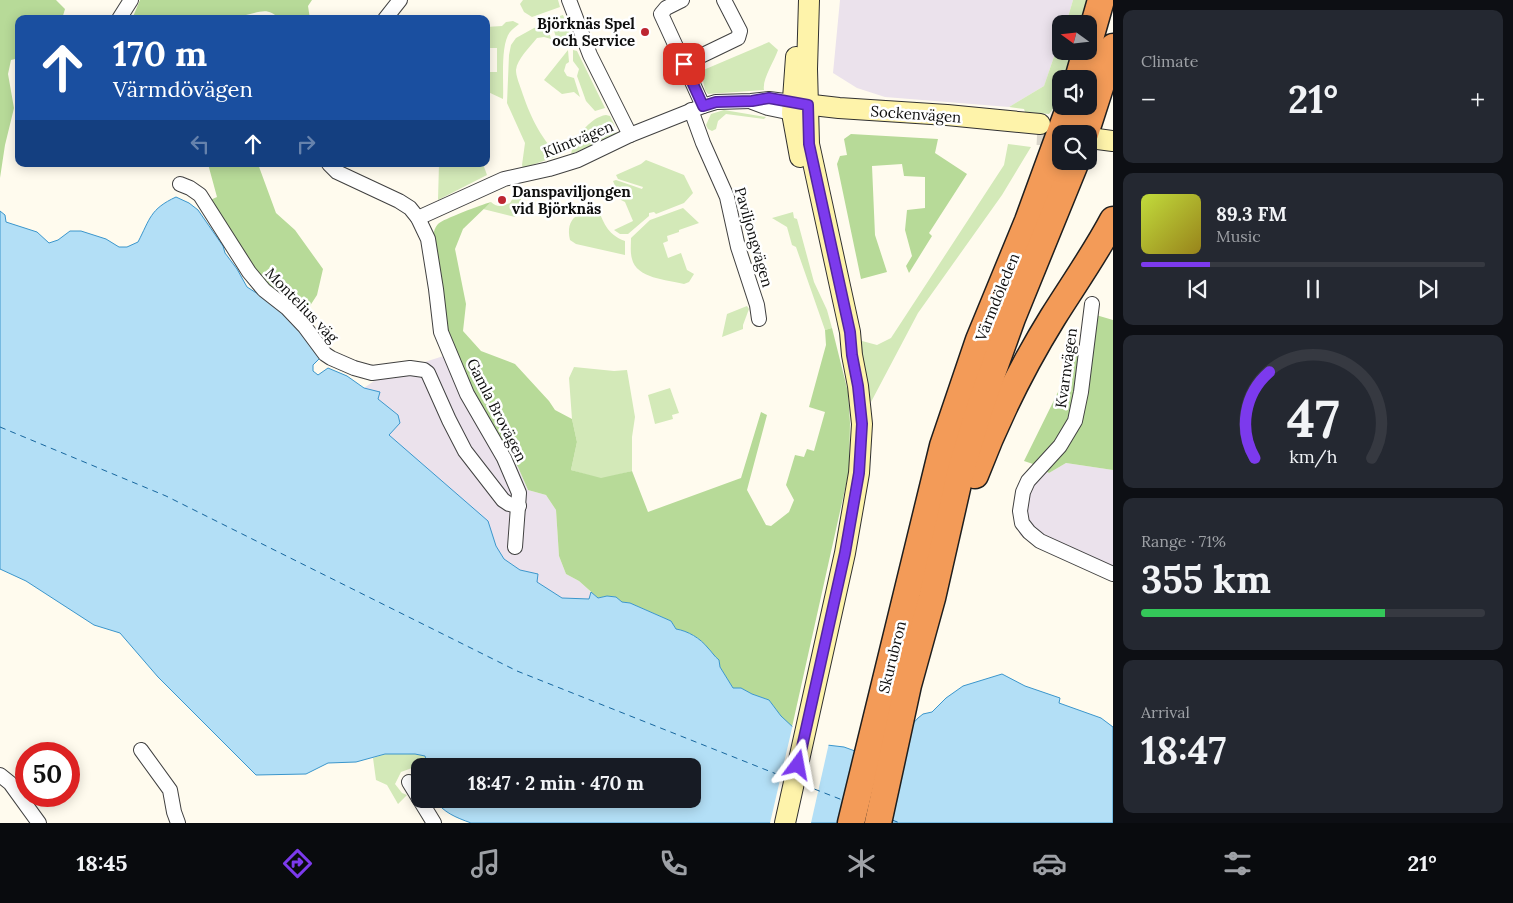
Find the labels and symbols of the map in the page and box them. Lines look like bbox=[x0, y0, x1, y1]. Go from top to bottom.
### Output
place label: Björknäs Spel och Service bbox=[537, 14, 635, 50]
north arrow bbox=[1052, 15, 1098, 60]
marker: Björknäs Spel och Service bbox=[639, 26, 651, 38]
pin bbox=[663, 43, 705, 85]
street label: Sockenvägen bbox=[870, 101, 962, 127]
street label: Klintvägen bbox=[540, 116, 616, 162]
place label: Danspaviljongen vid Björknäs bbox=[512, 182, 631, 218]
street label: Paviljongvägen bbox=[731, 185, 777, 289]
marker: Danspaviljongen vid Björknäs bbox=[496, 194, 508, 206]
street label: Värmdöleden bbox=[970, 250, 1023, 345]
street label: Montelius väg bbox=[261, 264, 343, 347]
street label: Kvarnvägen bbox=[1051, 327, 1081, 409]
street label: Gamla Brovägen bbox=[463, 355, 531, 465]
street label: Skurubron bbox=[874, 619, 910, 695]
position arrow bbox=[771, 738, 823, 790]
speed limit sign: 50 bbox=[15, 742, 80, 807]

